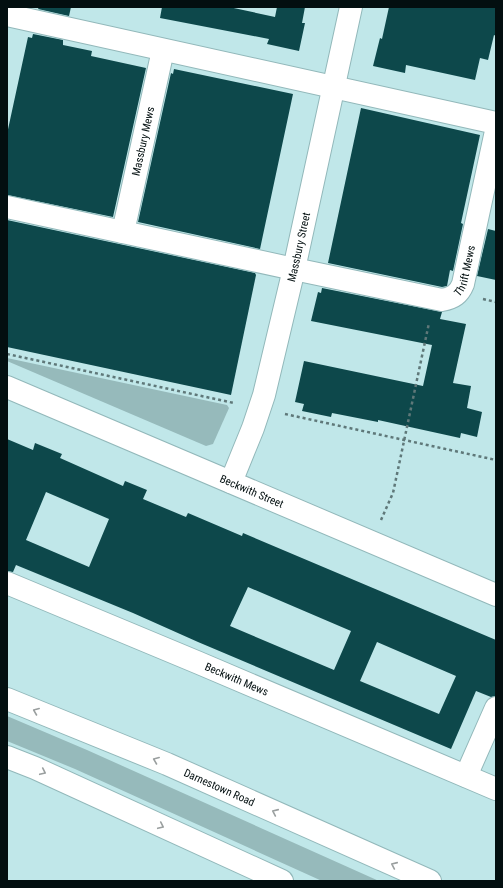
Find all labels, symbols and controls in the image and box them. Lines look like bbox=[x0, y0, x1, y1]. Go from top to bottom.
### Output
street label: Massbury Mews bbox=[130, 105, 157, 177]
street label: Massbury Street bbox=[285, 211, 313, 283]
street label: Thrift Mews bbox=[452, 244, 478, 299]
street label: Beckwith Street bbox=[218, 472, 285, 511]
street label: Beckwith Mews bbox=[203, 660, 270, 699]
one-way arrow bbox=[33, 707, 40, 715]
one-way arrow bbox=[153, 756, 160, 764]
street label: Darnestown Road bbox=[182, 766, 257, 809]
one-way arrow bbox=[39, 767, 47, 775]
one-way arrow bbox=[272, 809, 280, 817]
one-way arrow bbox=[157, 821, 165, 829]
one-way arrow bbox=[391, 862, 398, 870]

